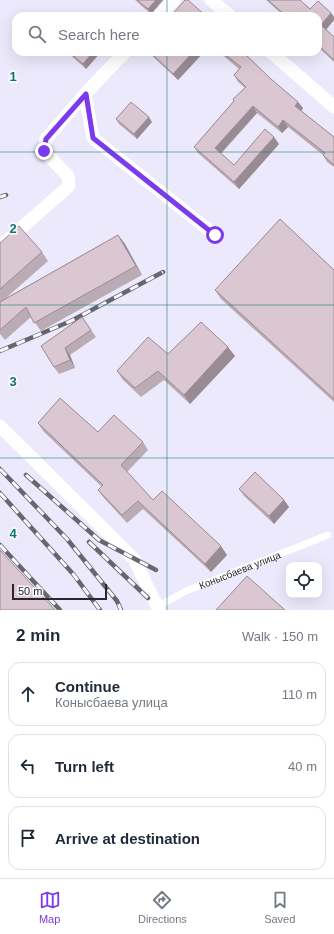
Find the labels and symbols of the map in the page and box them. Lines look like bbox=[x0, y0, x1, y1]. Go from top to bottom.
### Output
text: 1 bbox=[9, 69, 17, 84]
route end bbox=[35, 142, 53, 160]
text: 2 bbox=[9, 221, 17, 236]
route start bbox=[206, 226, 224, 244]
text: 3 bbox=[9, 374, 17, 389]
text: 4 bbox=[9, 526, 17, 541]
street label: Конысбаева улица bbox=[197, 549, 283, 591]
scale bar bbox=[12, 582, 107, 601]

